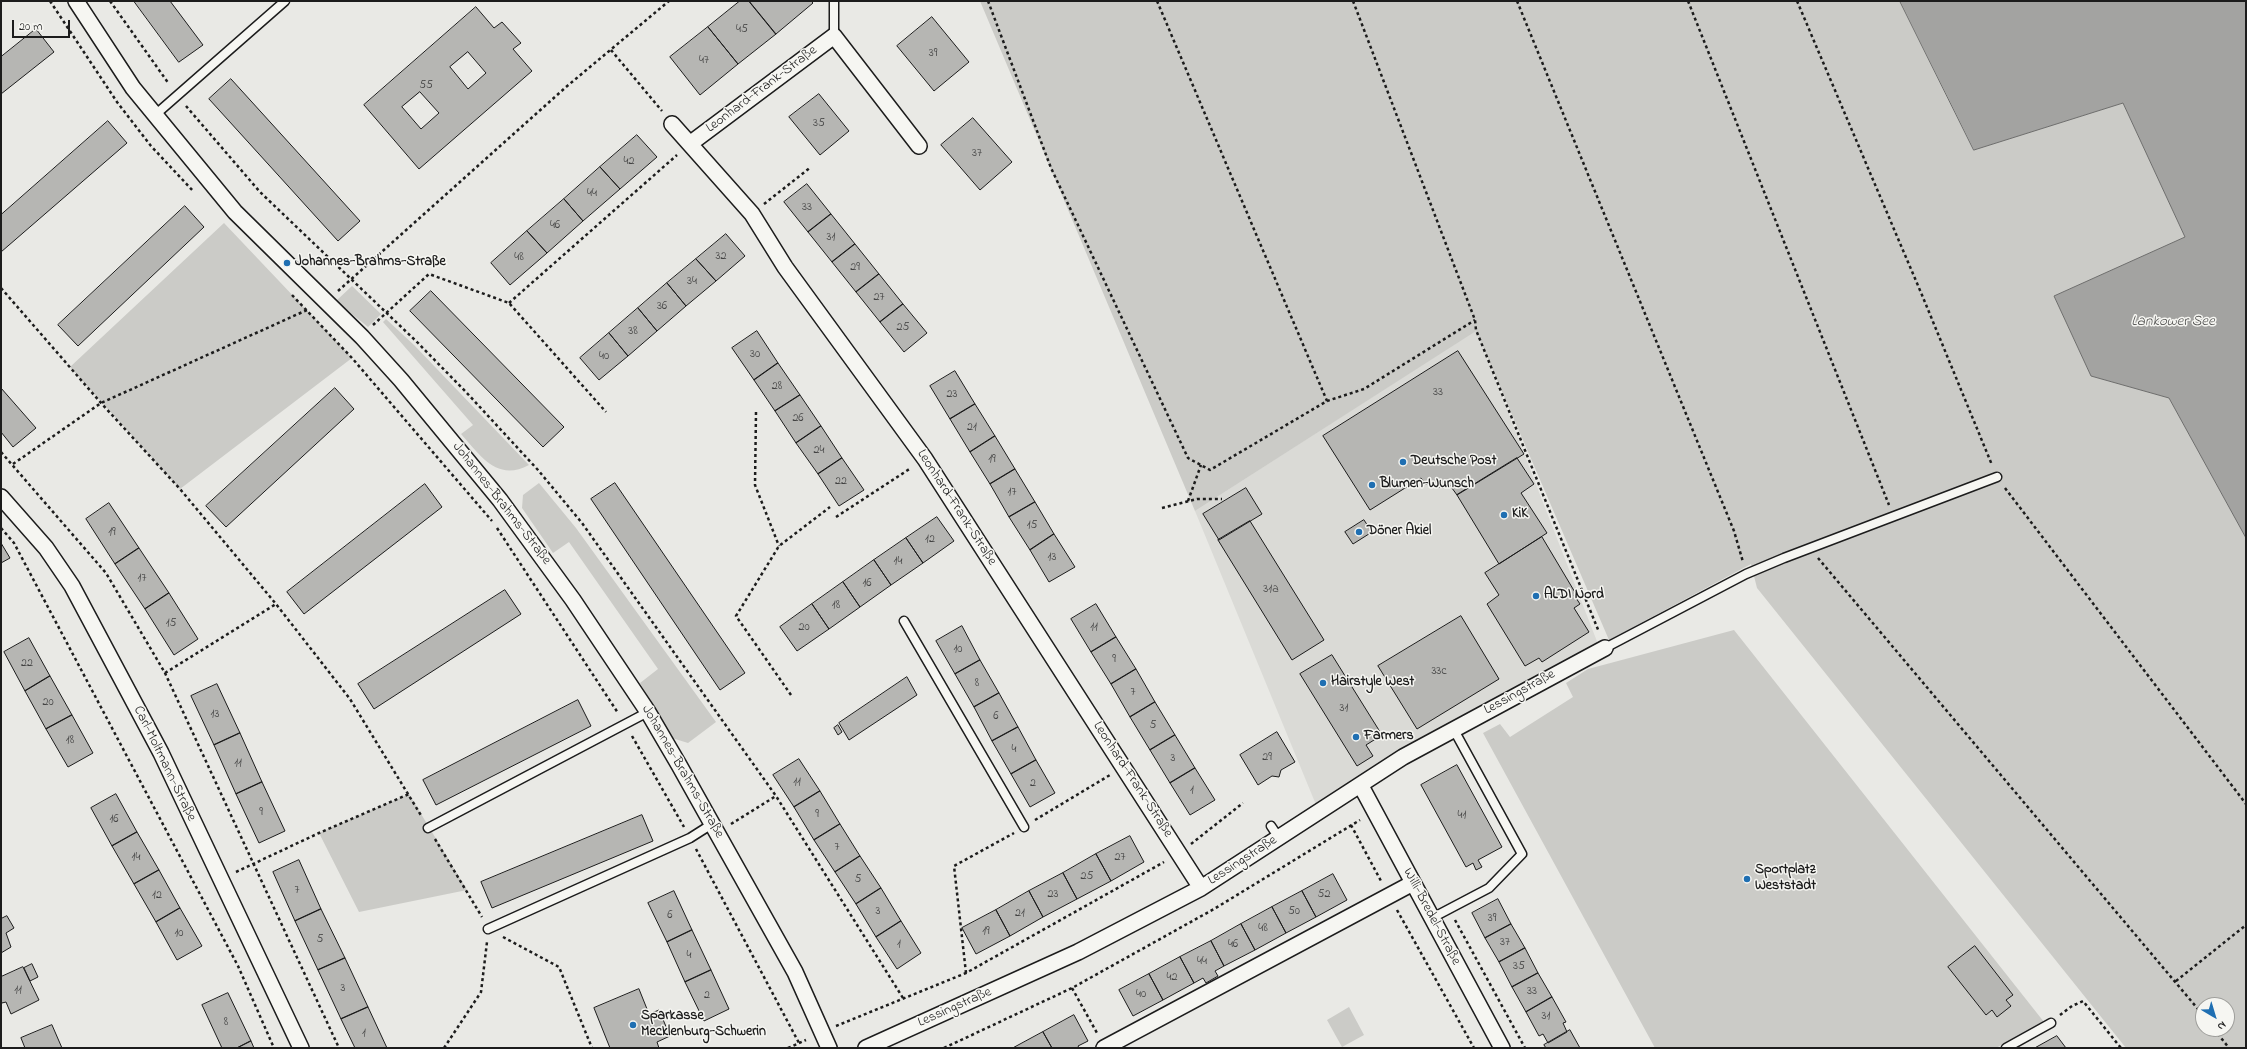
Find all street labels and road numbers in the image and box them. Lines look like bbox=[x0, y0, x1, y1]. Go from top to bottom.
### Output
street label: Leonhard-Frank-Straße bbox=[703, 43, 821, 137]
street label: Johannes-Brahms-Straße bbox=[448, 439, 554, 569]
street label: Leonhard-Frank-Straße bbox=[912, 447, 1000, 569]
street label: Lessingstraße bbox=[1481, 667, 1559, 719]
street label: Johannes-Brahms-Straße bbox=[637, 703, 727, 841]
street label: Carl-Moltmann-Straße bbox=[129, 704, 199, 824]
street label: Leonhard-Frank-Straße bbox=[1088, 719, 1176, 841]
street label: Lessingstraße bbox=[1205, 833, 1281, 889]
street label: Willi-Bredel-Straße bbox=[1398, 866, 1464, 968]
street label: Lessingstraße bbox=[916, 984, 994, 1032]

